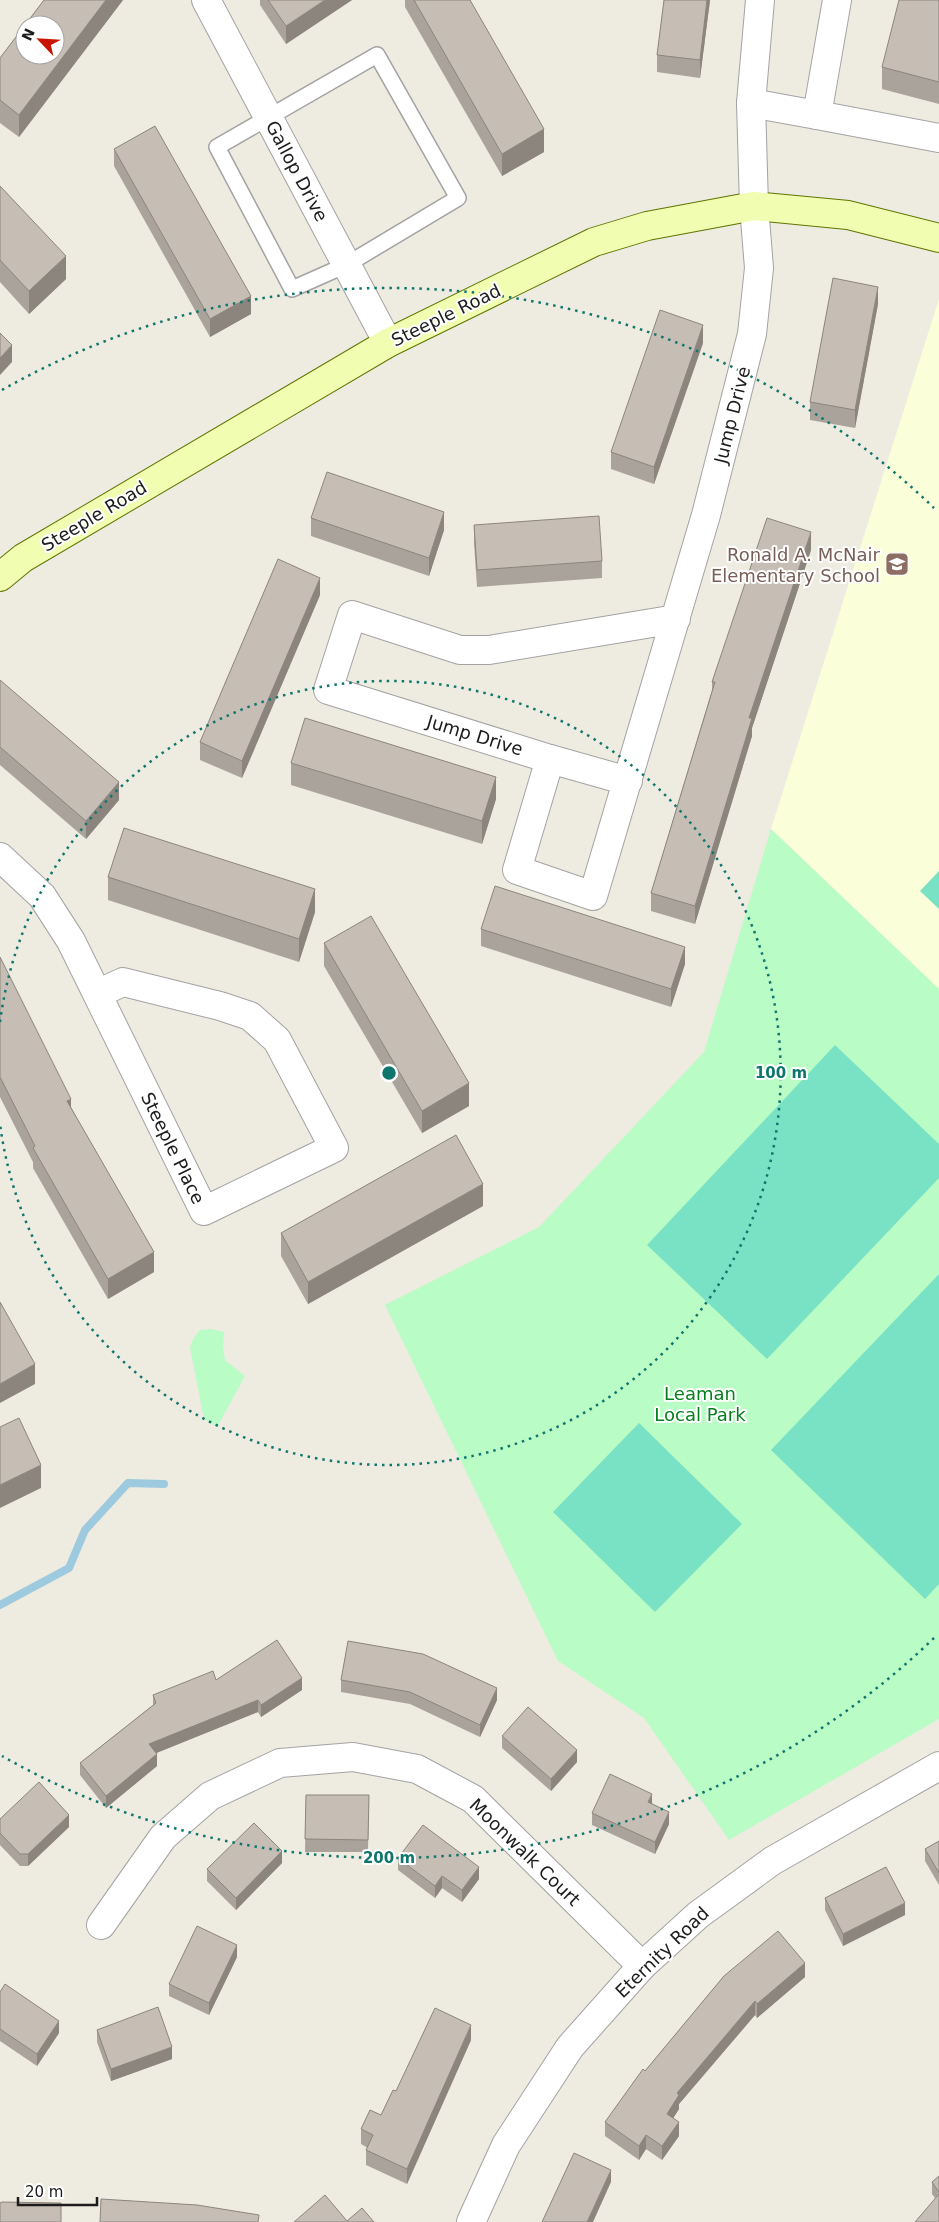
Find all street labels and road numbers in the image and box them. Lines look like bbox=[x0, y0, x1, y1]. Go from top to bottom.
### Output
street label: Gallop Drive bbox=[262, 117, 332, 225]
street label: Steeple Road bbox=[388, 279, 504, 351]
street label: Jump Drive bbox=[710, 364, 754, 467]
street label: Steeple Road bbox=[38, 476, 150, 556]
street label: Jump Drive bbox=[423, 710, 526, 760]
street label: Steeple Place bbox=[137, 1089, 209, 1207]
street label: Moonwalk Court bbox=[465, 1794, 585, 1910]
street label: Eternity Road bbox=[611, 1902, 713, 2002]

